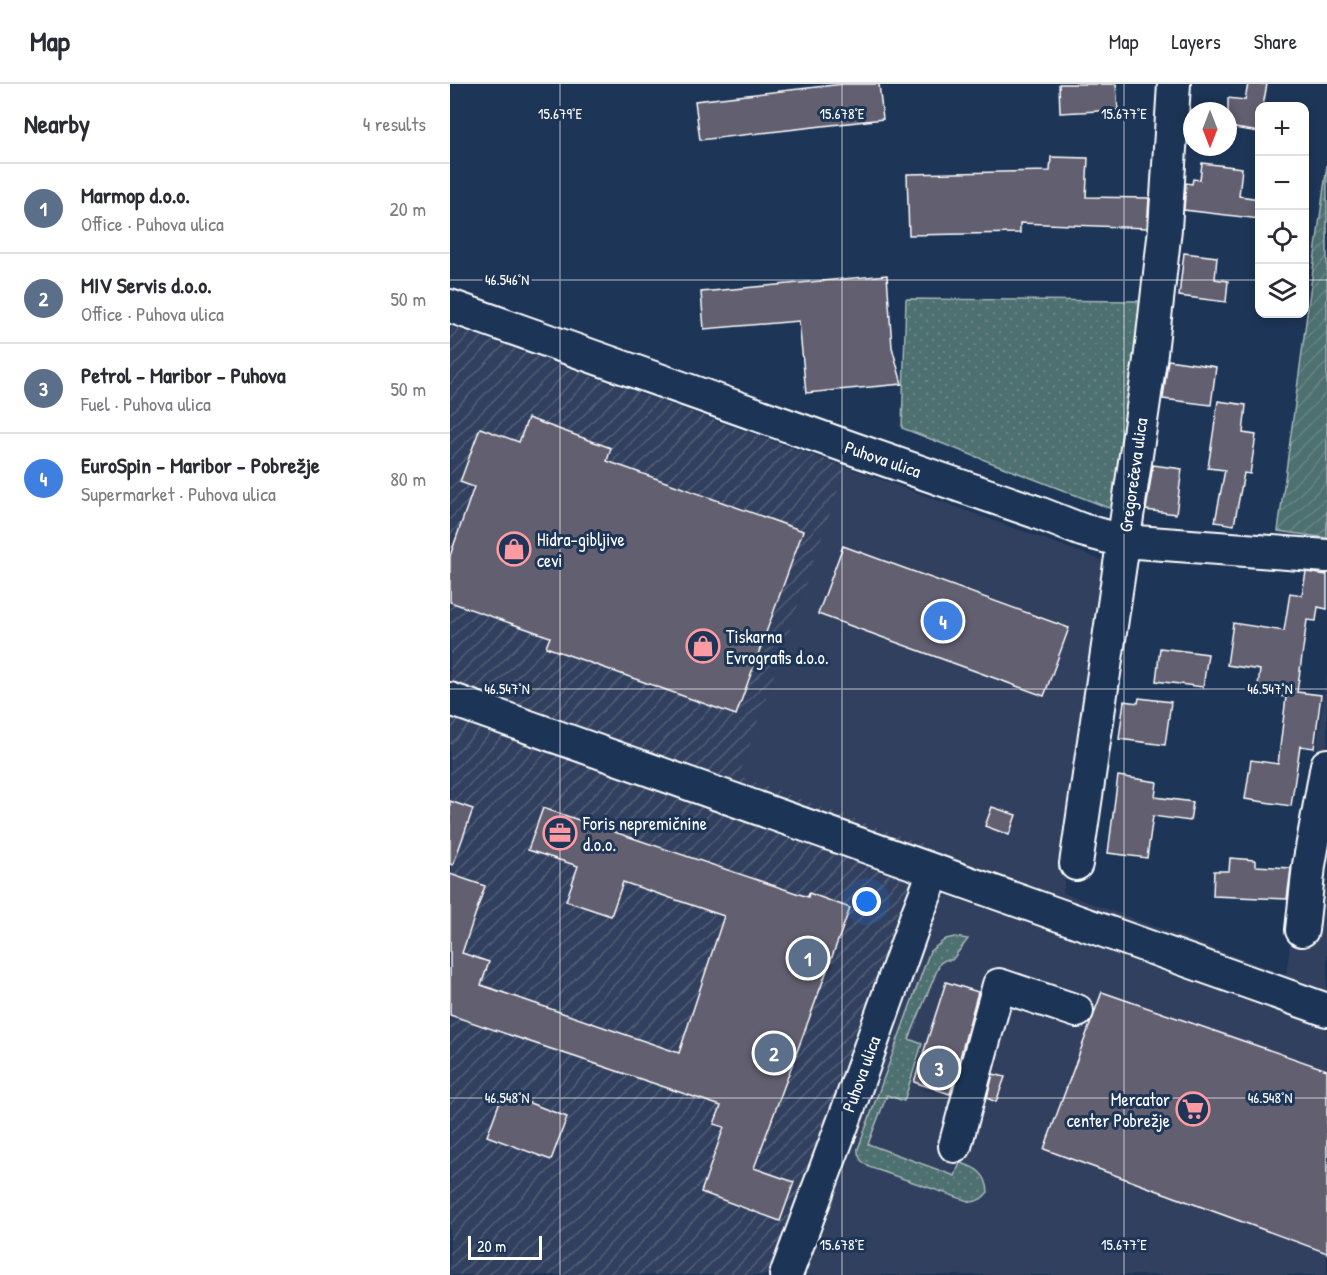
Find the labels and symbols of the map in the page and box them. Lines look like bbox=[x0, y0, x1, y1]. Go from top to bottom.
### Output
north arrow bbox=[1183, 102, 1237, 156]
text: 15.679°E bbox=[538, 103, 582, 124]
text: 15.678°E bbox=[819, 103, 865, 124]
text: 15.677°E bbox=[1101, 103, 1147, 124]
text: 46.546°N bbox=[485, 269, 529, 290]
street label: Gregorečeva ulica bbox=[1113, 416, 1153, 534]
street label: Puhova ulica bbox=[842, 434, 924, 484]
place label: Hidra-gibljive cevi bbox=[537, 527, 625, 573]
shop icon: Hidra-gibljive cevi bbox=[496, 531, 532, 567]
pin: 4 bbox=[924, 598, 962, 644]
place label: Tiskarna Evrografis d.o.o. bbox=[726, 624, 829, 670]
shop icon: Tiskarna Evrografis d.o.o. bbox=[685, 628, 721, 664]
text: 46.547°N bbox=[484, 678, 530, 699]
text: 46.547°N bbox=[1247, 678, 1293, 699]
place label: Foris nepremičnine d.o.o. bbox=[582, 811, 707, 857]
office icon: Foris nepremičnine d.o.o. bbox=[542, 815, 578, 851]
your location bbox=[852, 887, 881, 916]
pin: 1 bbox=[788, 936, 828, 980]
pin: 2 bbox=[754, 1030, 794, 1076]
street label: Puhova ulica bbox=[836, 1033, 886, 1115]
pin: 3 bbox=[920, 1046, 958, 1090]
text: 46.548°N bbox=[485, 1087, 529, 1108]
place label: Mercator center Pobrežje bbox=[1067, 1087, 1170, 1133]
text: 46.548°N bbox=[1248, 1087, 1292, 1108]
supermarket icon: Mercator center Pobrežje bbox=[1175, 1091, 1211, 1127]
scale bar bbox=[468, 1233, 542, 1260]
text: 15.678°E bbox=[819, 1234, 865, 1255]
text: 15.677°E bbox=[1101, 1234, 1147, 1255]

